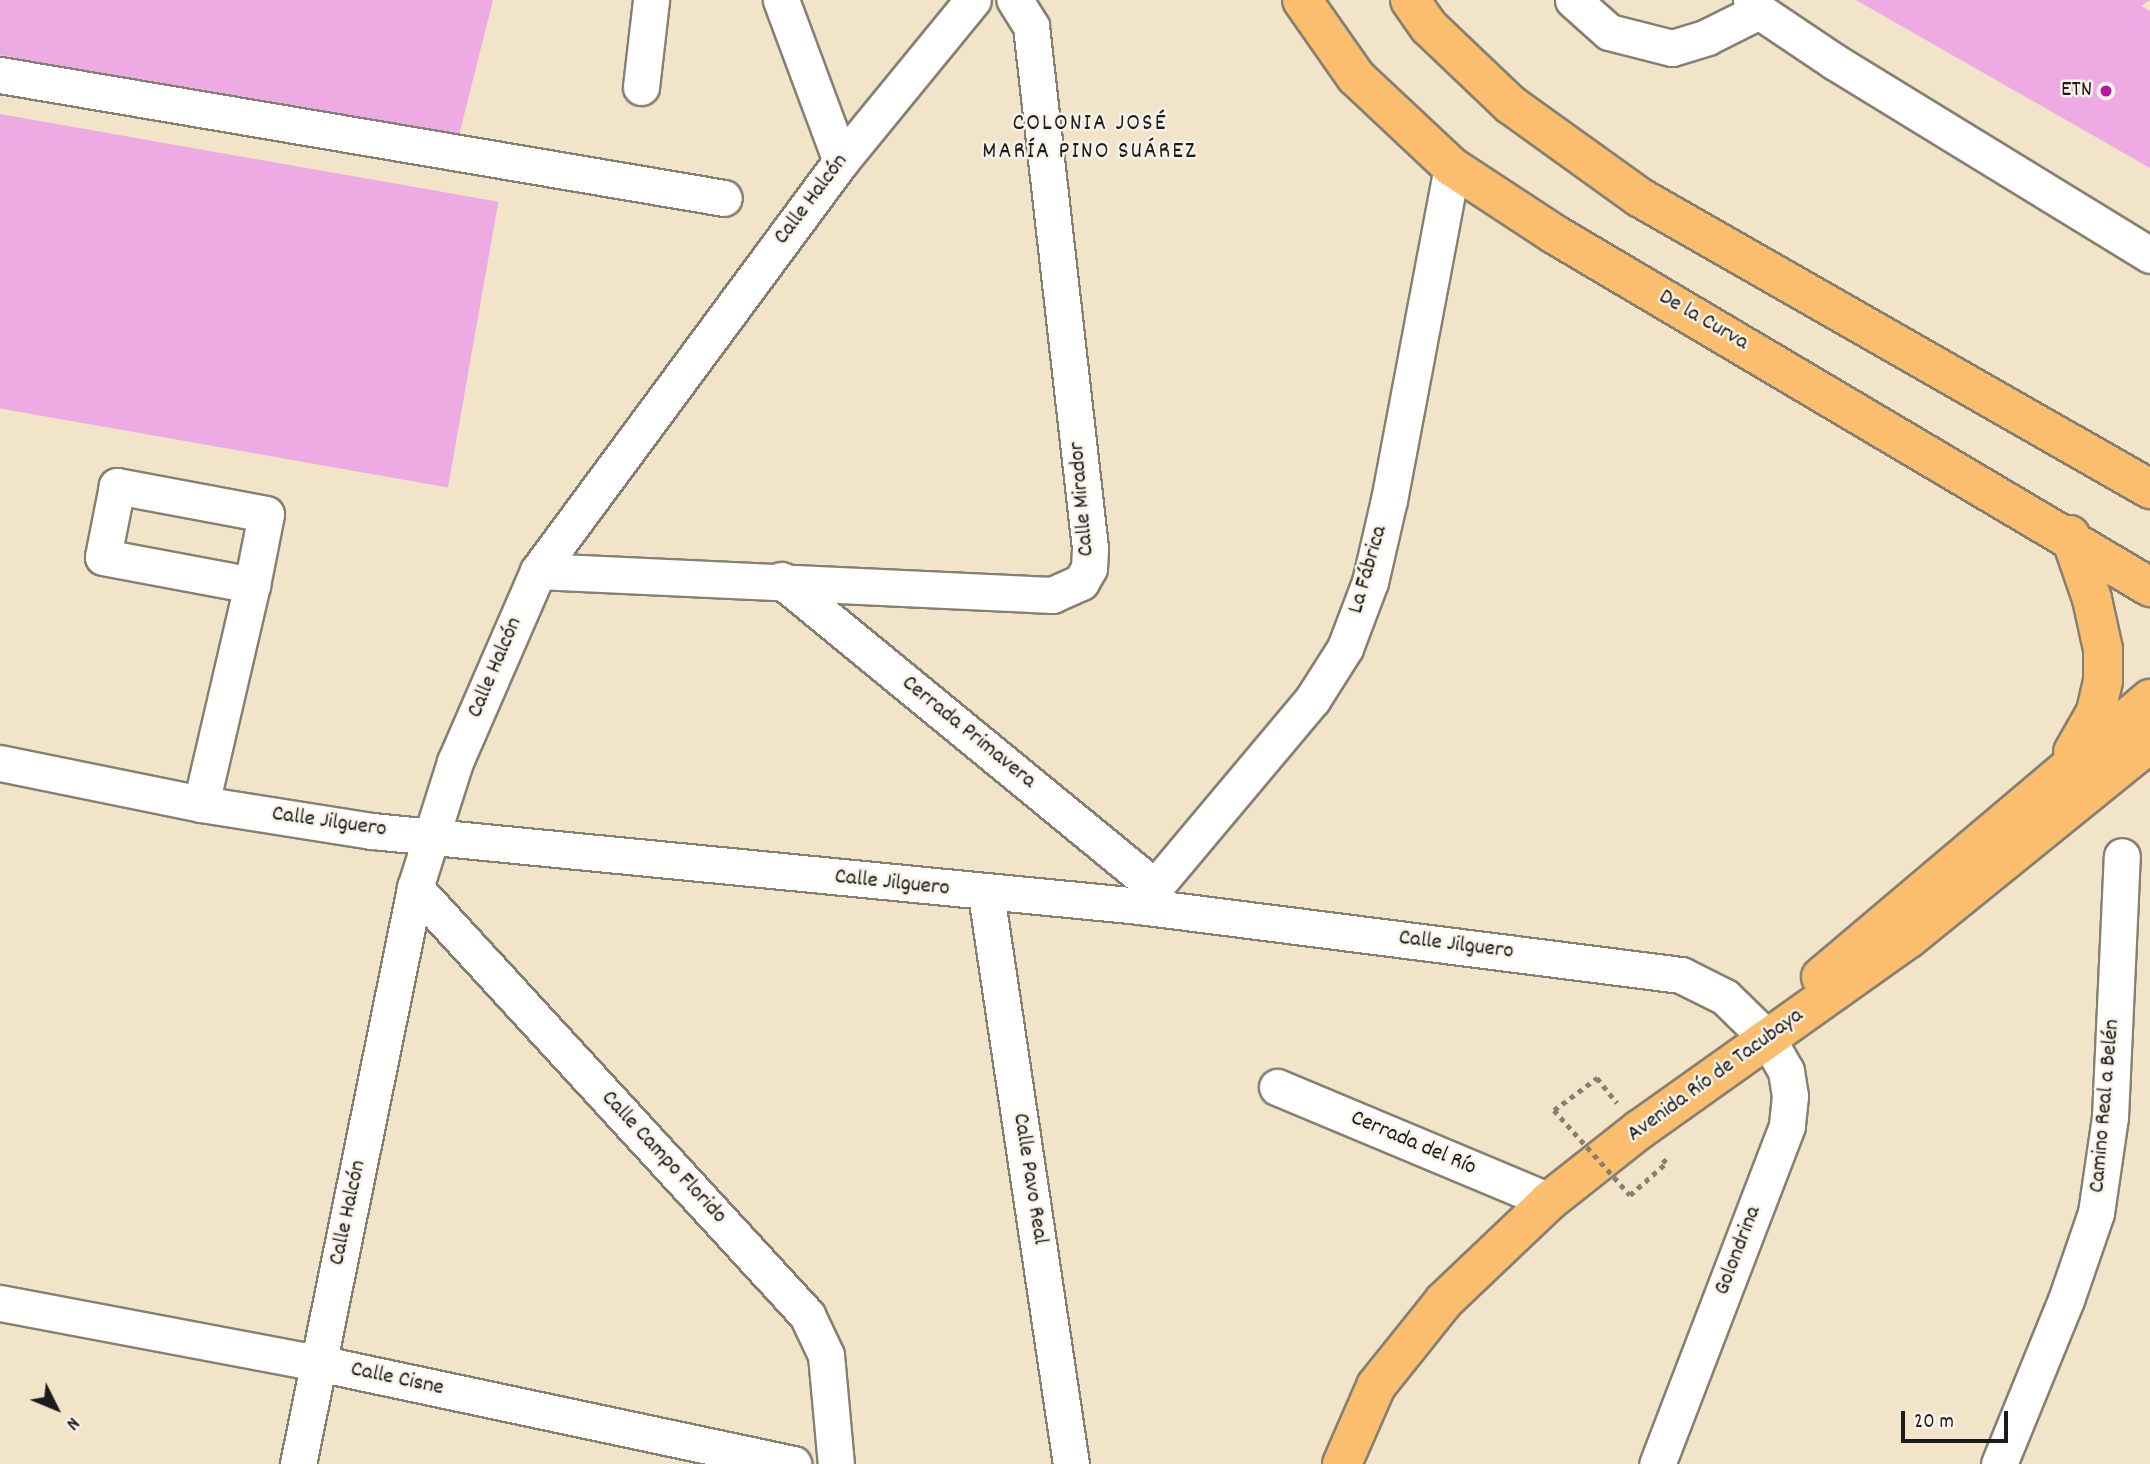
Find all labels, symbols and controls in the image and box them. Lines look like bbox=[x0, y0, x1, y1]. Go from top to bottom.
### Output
place label: ETN bbox=[2061, 77, 2092, 105]
marker: ETN bbox=[2098, 83, 2114, 99]
district label: COLONIA JOSÉ MARÍA PINO SUÁREZ bbox=[984, 111, 1196, 167]
street label: Calle Halcón bbox=[769, 149, 855, 251]
street label: De la Curva bbox=[1653, 284, 1753, 358]
street label: Calle Mirador bbox=[1064, 440, 1102, 558]
street label: La Fábrica bbox=[1343, 523, 1395, 617]
street label: Calle Halcón bbox=[462, 614, 530, 722]
street label: Cerrada Primavera bbox=[895, 670, 1041, 796]
street label: Calle Jilguero bbox=[270, 801, 388, 845]
street label: Calle Jilguero bbox=[833, 864, 951, 904]
street label: Calle Jilguero bbox=[1397, 925, 1515, 967]
street label: Avenida Río de Tacubaya bbox=[1623, 1003, 1809, 1149]
street label: Camino Real a Belén bbox=[2085, 1018, 2127, 1194]
street label: Calle Campo Florido bbox=[594, 1086, 732, 1230]
street label: Cerrada del Río bbox=[1346, 1105, 1480, 1183]
street label: Calle Pavo Real bbox=[1005, 1111, 1053, 1247]
street label: Calle Halcón bbox=[324, 1158, 374, 1268]
street label: Golondrina bbox=[1709, 1203, 1769, 1299]
street label: Calle Cisne bbox=[348, 1357, 446, 1403]
north arrow bbox=[21, 1373, 91, 1443]
scale bar bbox=[1905, 1398, 2012, 1442]
text: 20 m bbox=[1914, 1408, 1954, 1438]
text: N bbox=[59, 1410, 85, 1435]

